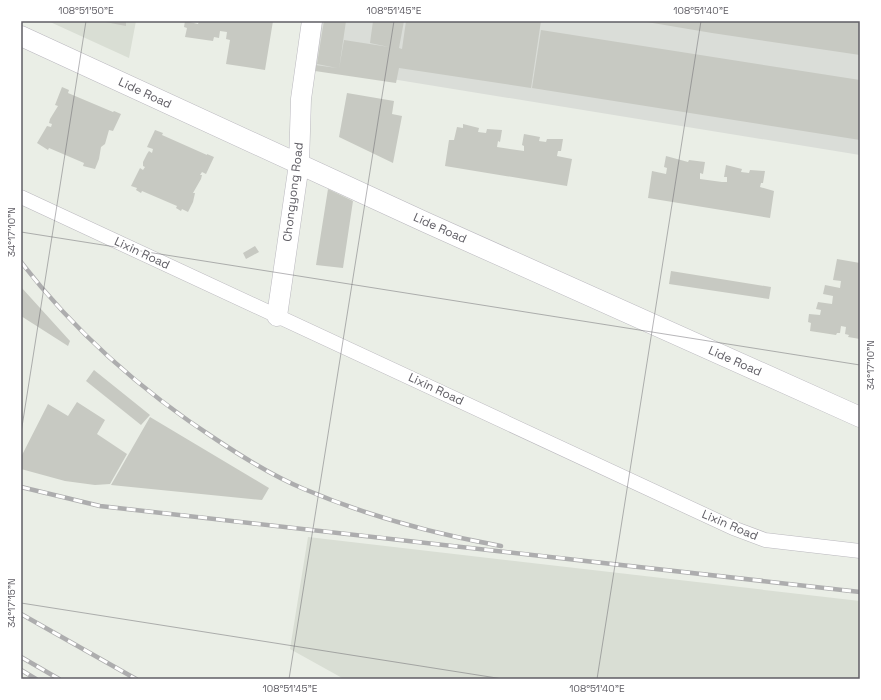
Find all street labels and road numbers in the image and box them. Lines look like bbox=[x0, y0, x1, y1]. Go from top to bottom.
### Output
street label: Lide Road bbox=[116, 74, 174, 112]
street label: Chongyong Road bbox=[279, 141, 307, 243]
street label: Lide Road bbox=[411, 209, 469, 247]
street label: Lixin Road bbox=[112, 233, 172, 273]
street label: Lide Road bbox=[706, 342, 764, 380]
street label: Lixin Road bbox=[406, 369, 466, 409]
street label: Lixin Road bbox=[700, 506, 760, 544]

